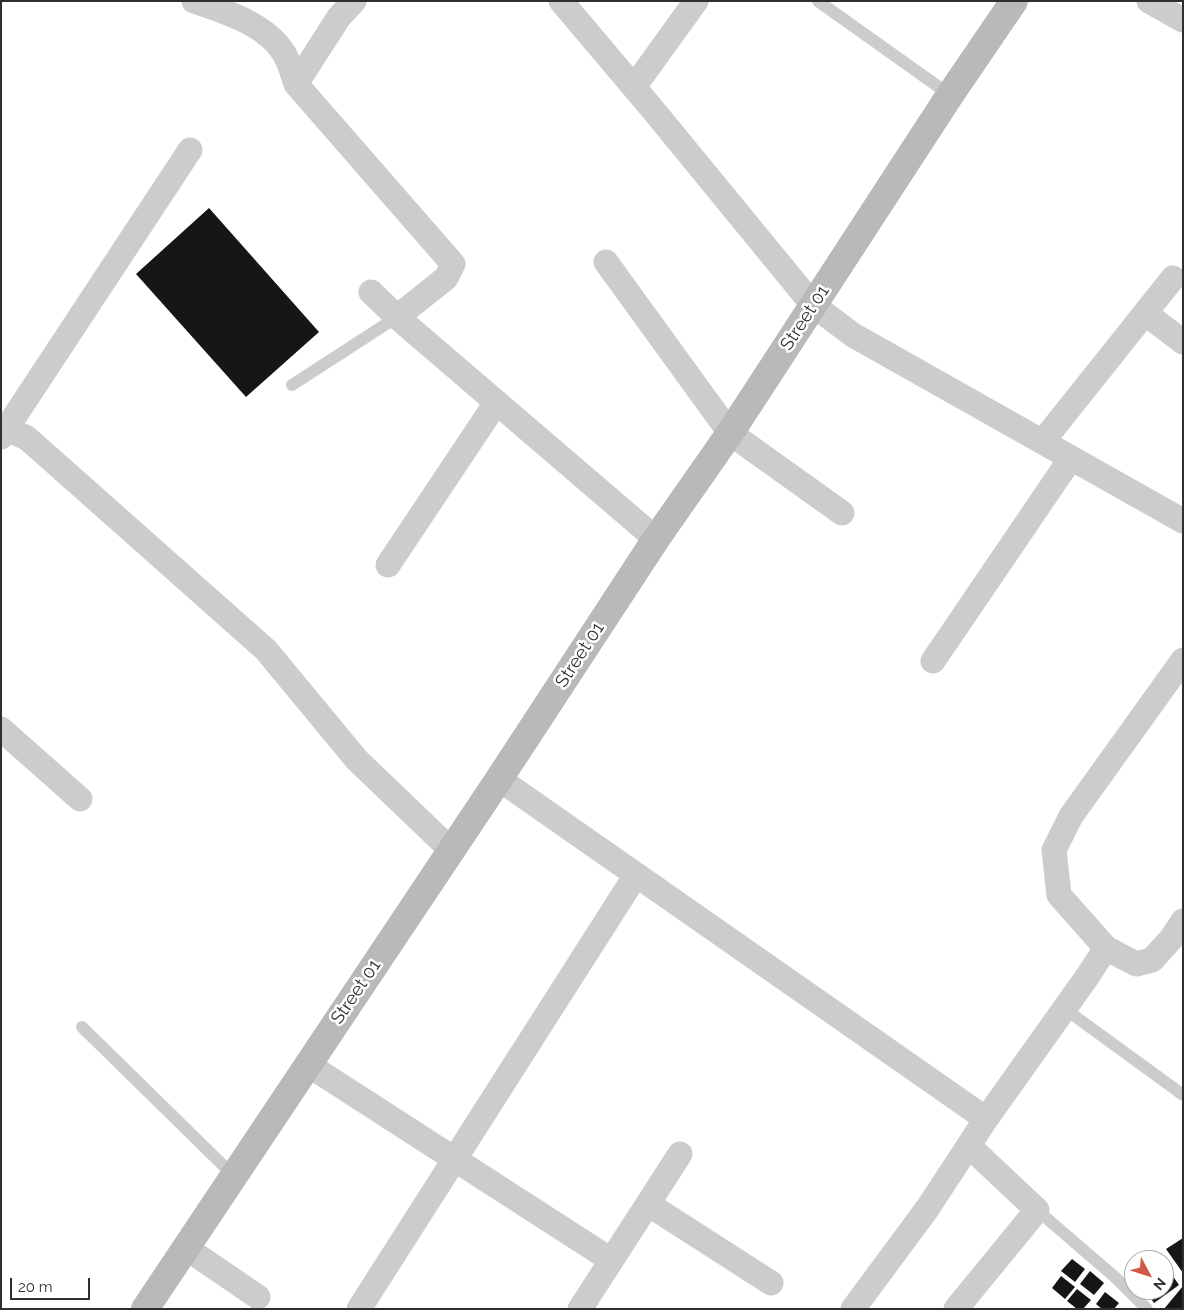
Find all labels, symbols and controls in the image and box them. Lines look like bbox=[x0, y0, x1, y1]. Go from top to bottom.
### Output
street label: Street 01 bbox=[776, 281, 834, 355]
street label: Street 01 bbox=[551, 618, 609, 692]
street label: Street 01 bbox=[327, 956, 385, 1028]
north arrow bbox=[1124, 1250, 1174, 1300]
scale bar bbox=[12, 1268, 92, 1300]
text: N bbox=[1150, 1275, 1169, 1293]
text: 20 m bbox=[18, 1278, 53, 1296]

